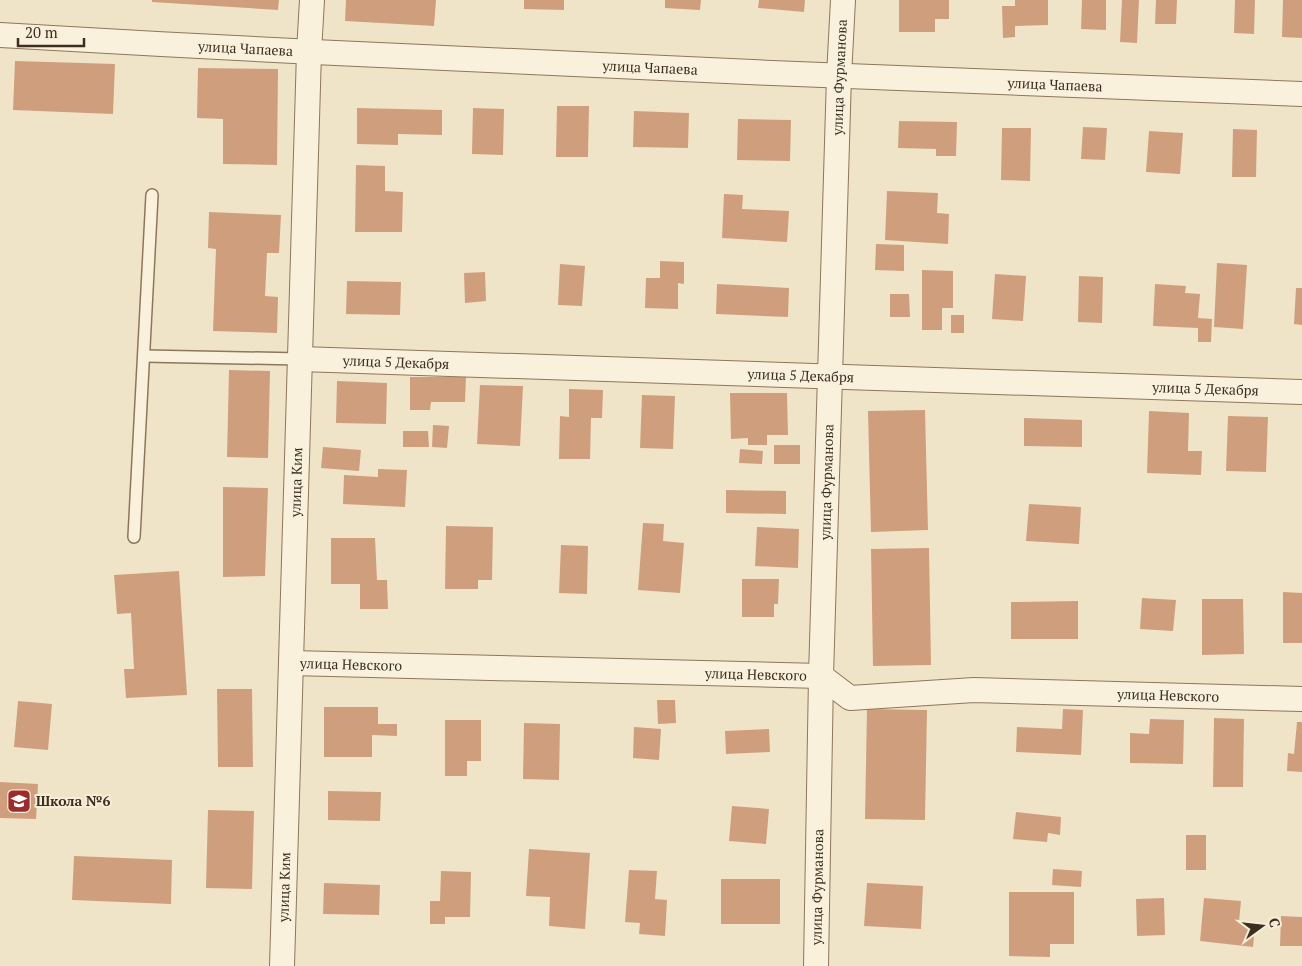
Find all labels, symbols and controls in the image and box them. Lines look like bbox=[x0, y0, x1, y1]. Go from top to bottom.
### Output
scale bar bbox=[18, 15, 84, 47]
street label: улица Фурманова bbox=[827, 19, 851, 137]
text: 20 m bbox=[25, 22, 58, 42]
street label: улица Чапаева bbox=[197, 36, 294, 60]
street label: улица Чапаева bbox=[601, 55, 698, 79]
street label: улица Чапаева bbox=[1006, 73, 1103, 95]
street label: улица 5 Декабря bbox=[341, 350, 450, 373]
street label: улица 5 Декабря bbox=[746, 364, 854, 386]
street label: улица 5 Декабря bbox=[1151, 377, 1259, 400]
street label: улица Фурманова bbox=[815, 424, 838, 541]
street label: улица Ким bbox=[285, 447, 306, 518]
street label: улица Невского bbox=[299, 653, 403, 675]
street label: улица Невского bbox=[704, 663, 807, 685]
street label: улица Невского bbox=[1116, 684, 1220, 706]
school or university icon: Школа №6 bbox=[6, 788, 32, 814]
place label: Школа №6 bbox=[36, 791, 110, 810]
street label: улица Фурманова bbox=[806, 829, 827, 946]
street label: улица Ким bbox=[273, 852, 294, 923]
north arrow bbox=[1237, 901, 1287, 951]
text: С bbox=[1265, 916, 1285, 929]

